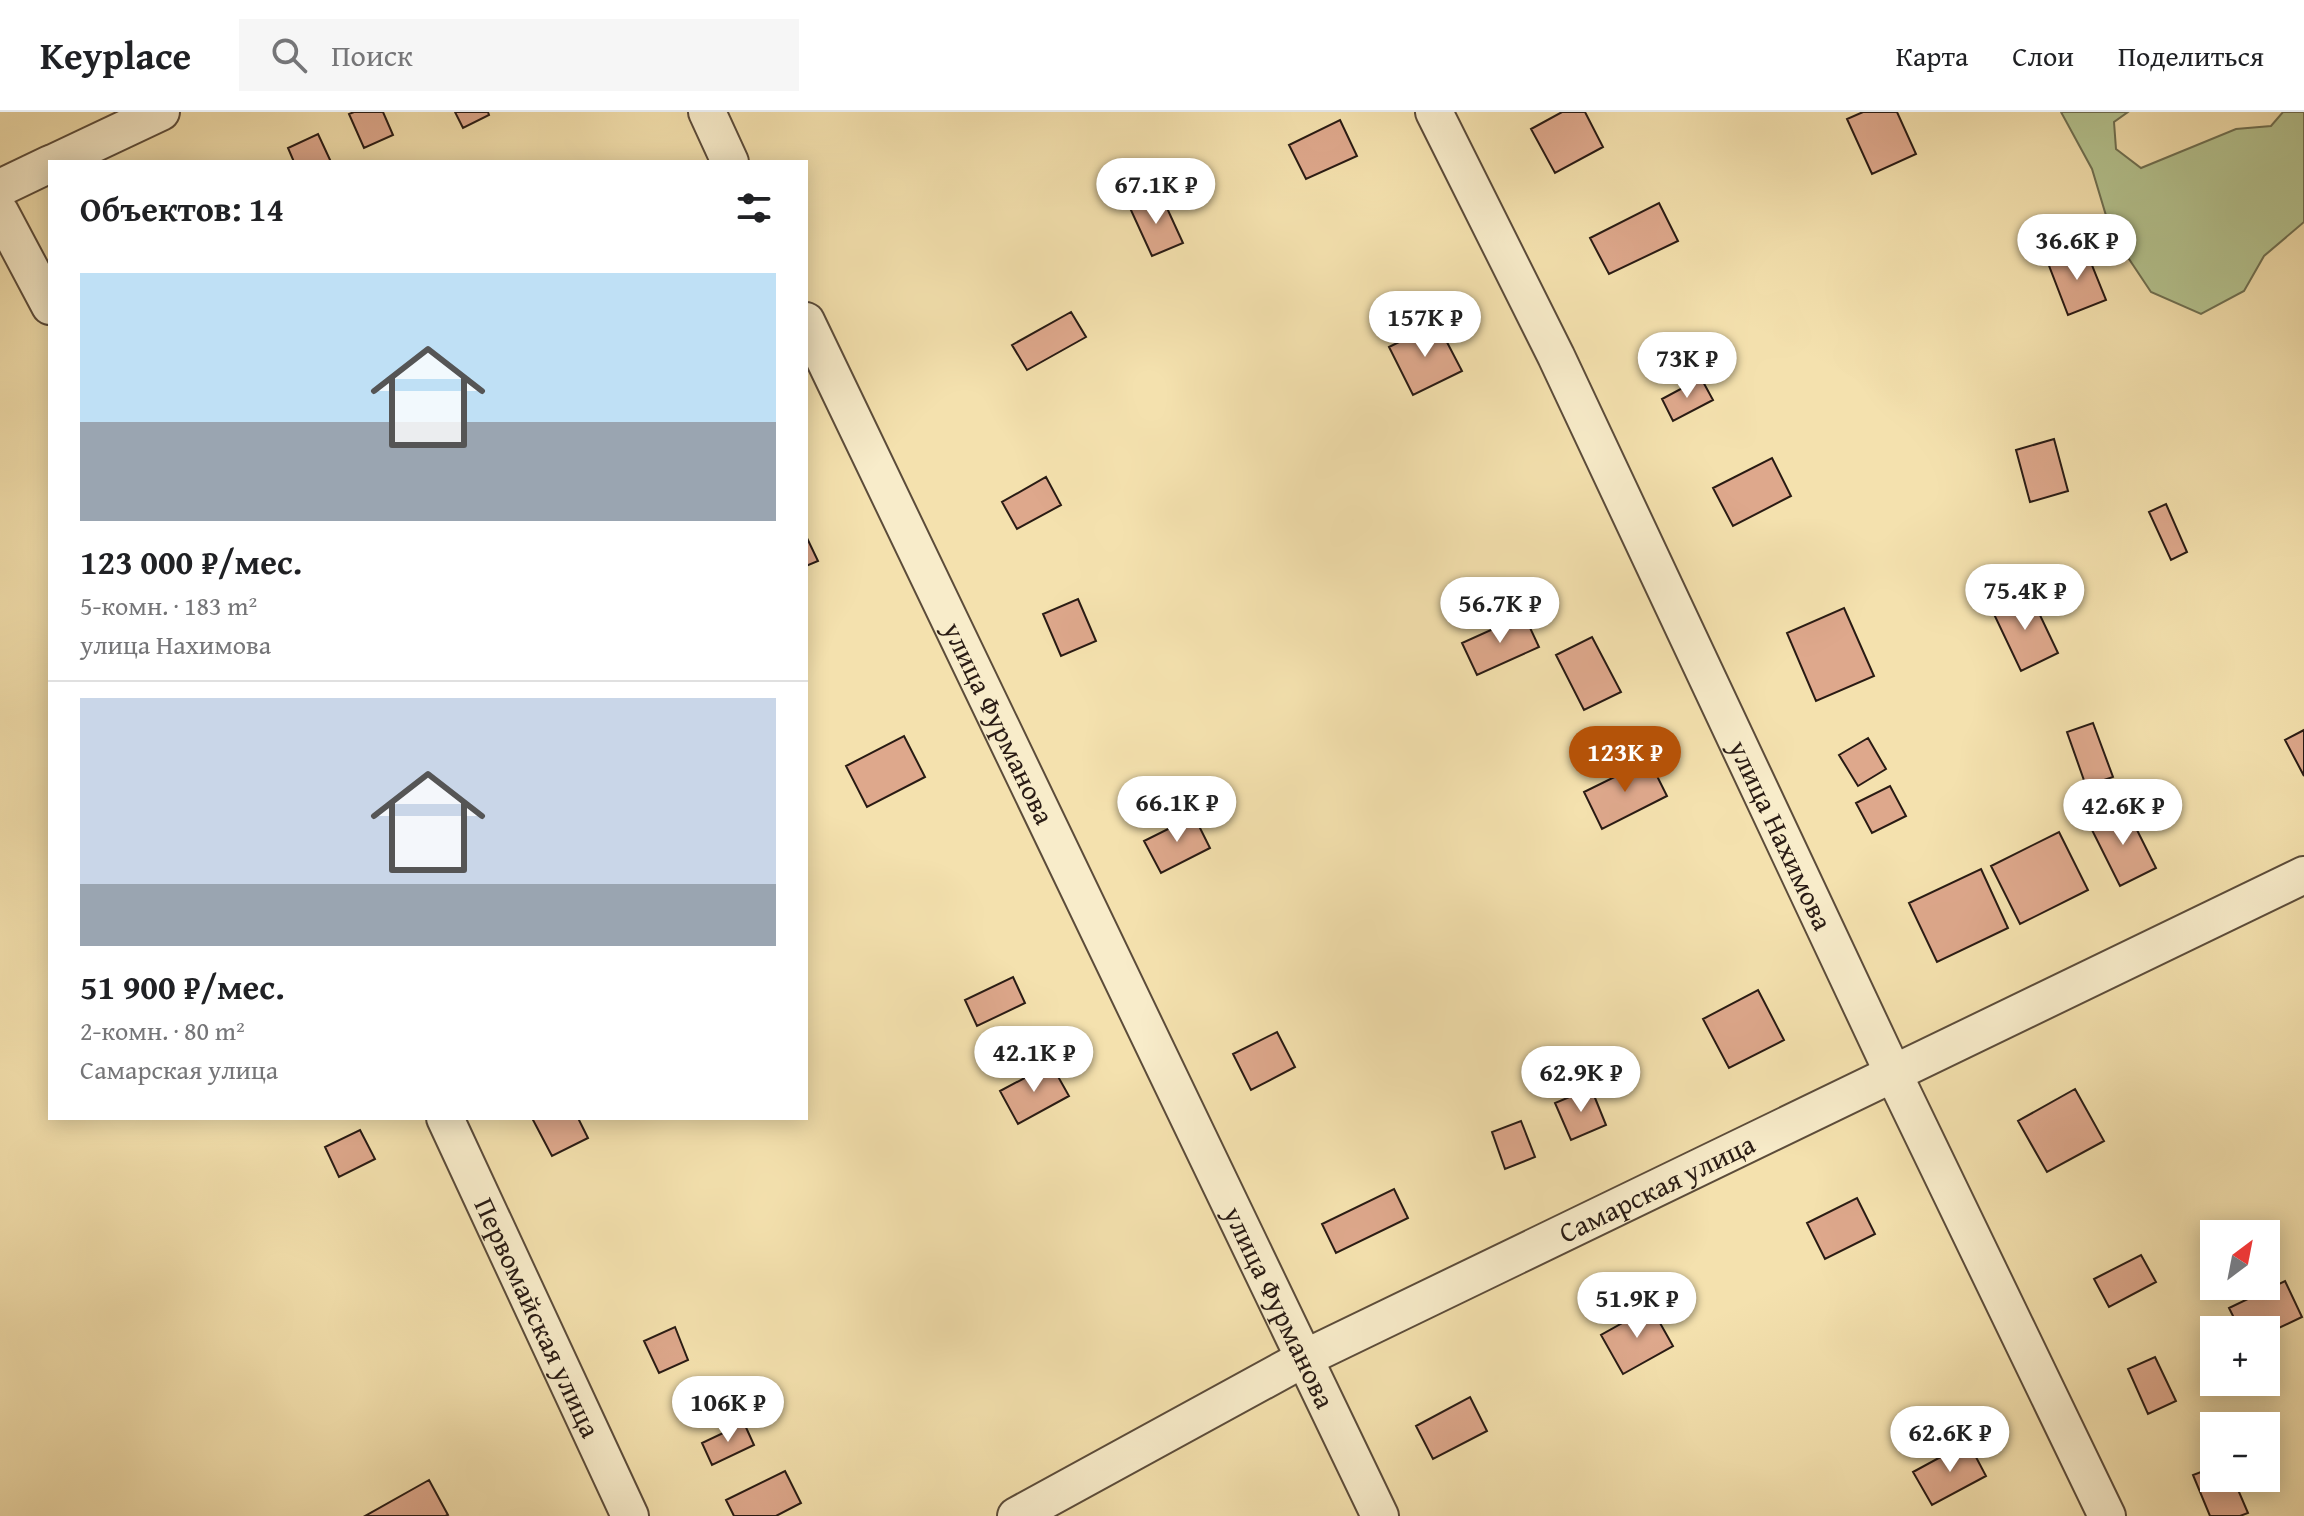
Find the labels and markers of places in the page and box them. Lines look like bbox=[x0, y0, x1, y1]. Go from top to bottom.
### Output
pin: 67.1K ₽ bbox=[1082, 158, 1230, 226]
pin: 36.6K ₽ bbox=[2003, 214, 2151, 282]
pin: 157K ₽ bbox=[1360, 291, 1490, 359]
pin: 73K ₽ bbox=[1631, 332, 1743, 400]
pin: 75.4K ₽ bbox=[1951, 564, 2099, 632]
pin: 56.7K ₽ bbox=[1426, 577, 1574, 645]
pin: 123K ₽ bbox=[1560, 726, 1690, 794]
pin: 66.1K ₽ bbox=[1103, 776, 1251, 844]
pin: 42.6K ₽ bbox=[2049, 779, 2197, 847]
pin: 42.1K ₽ bbox=[960, 1026, 1108, 1094]
pin: 62.9K ₽ bbox=[1507, 1046, 1655, 1114]
pin: 51.9K ₽ bbox=[1563, 1272, 1711, 1340]
pin: 106K ₽ bbox=[663, 1376, 793, 1444]
pin: 62.6K ₽ bbox=[1876, 1406, 2024, 1474]

